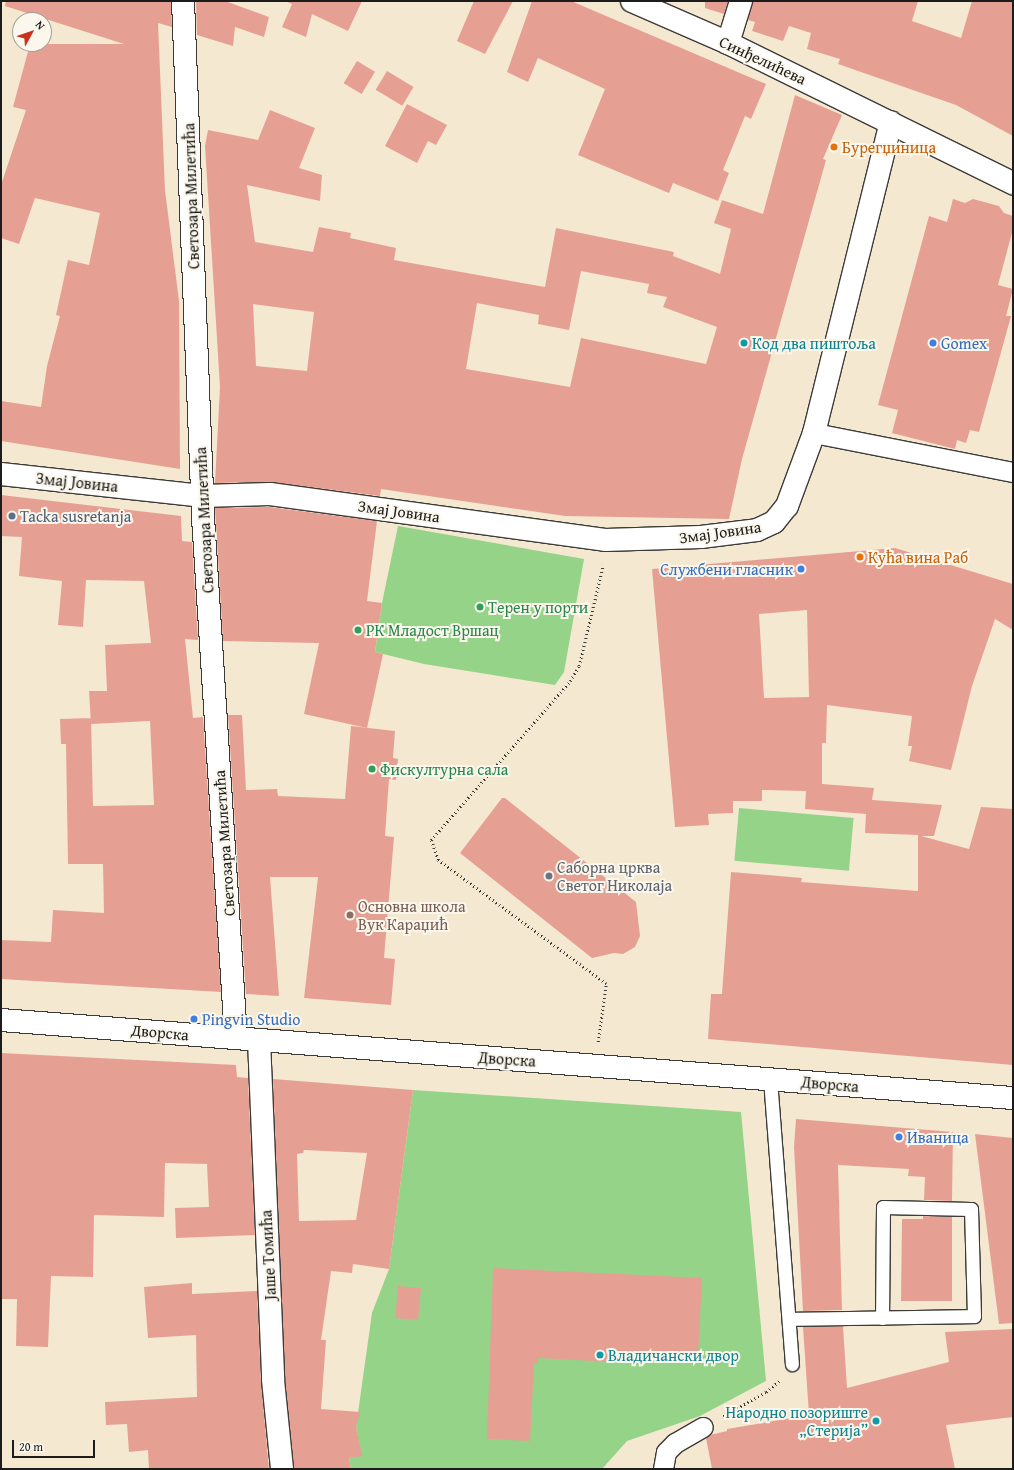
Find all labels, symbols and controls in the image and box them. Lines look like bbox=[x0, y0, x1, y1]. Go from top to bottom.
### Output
north arrow bbox=[12, 12, 52, 52]
text: N bbox=[32, 17, 49, 33]
street label: Синђелићева bbox=[716, 32, 810, 88]
street label: Светозара Милетића bbox=[179, 122, 203, 270]
place label: Бурегџиница bbox=[842, 137, 936, 157]
marker: Бурегџиница bbox=[829, 142, 839, 152]
place label: Код два пиштоља bbox=[752, 333, 876, 353]
place label: Gomex bbox=[941, 333, 987, 353]
marker: Код два пиштоља bbox=[739, 338, 749, 348]
marker: Gomex bbox=[928, 338, 938, 348]
street label: Светозара Милетића bbox=[191, 446, 217, 594]
street label: Змај Јовина bbox=[35, 468, 119, 496]
street label: Змај Јовина bbox=[357, 496, 441, 526]
place label: Tacka susretanja bbox=[20, 506, 131, 526]
marker: Tacka susretanja bbox=[7, 511, 17, 521]
street label: Змај Јовина bbox=[678, 517, 762, 547]
place label: Кућа вина Раб bbox=[868, 547, 968, 567]
marker: Кућа вина Раб bbox=[855, 552, 865, 562]
place label: Службени гласник bbox=[660, 559, 793, 579]
marker: Службени гласник bbox=[796, 564, 806, 574]
place label: Терен у порти bbox=[488, 597, 588, 617]
marker: Терен у порти bbox=[475, 602, 485, 612]
place label: РК Младост Вршац bbox=[366, 620, 499, 640]
marker: РК Младост Вршац bbox=[353, 625, 363, 635]
place label: Фискултурна сала bbox=[380, 759, 508, 779]
marker: Фискултурна сала bbox=[367, 764, 377, 774]
street label: Светозара Милетића bbox=[209, 769, 239, 917]
place label: Саборна црква Светог Николаја bbox=[557, 857, 672, 895]
marker: Саборна црква Светог Николаја bbox=[544, 871, 554, 881]
place label: Основна школа Вук Караџић bbox=[358, 896, 466, 934]
marker: Основна школа Вук Караџић bbox=[345, 910, 355, 920]
place label: Pingvin Studio bbox=[202, 1009, 300, 1029]
marker: Pingvin Studio bbox=[189, 1014, 199, 1024]
street label: Дворска bbox=[130, 1020, 190, 1044]
street label: Дворска bbox=[477, 1047, 537, 1071]
street label: Дворска bbox=[800, 1072, 860, 1096]
place label: Иваница bbox=[907, 1127, 969, 1147]
marker: Иваница bbox=[894, 1132, 904, 1142]
street label: Јаше Томића bbox=[256, 1209, 280, 1301]
place label: Владичански двор bbox=[608, 1345, 739, 1365]
marker: Владичански двор bbox=[595, 1350, 605, 1360]
place label: Народно позориште „Стерија” bbox=[726, 1402, 868, 1440]
marker: Народно позориште „Стерија” bbox=[871, 1416, 881, 1426]
scale bar bbox=[14, 1432, 97, 1458]
text: 20 m bbox=[19, 1438, 43, 1455]

